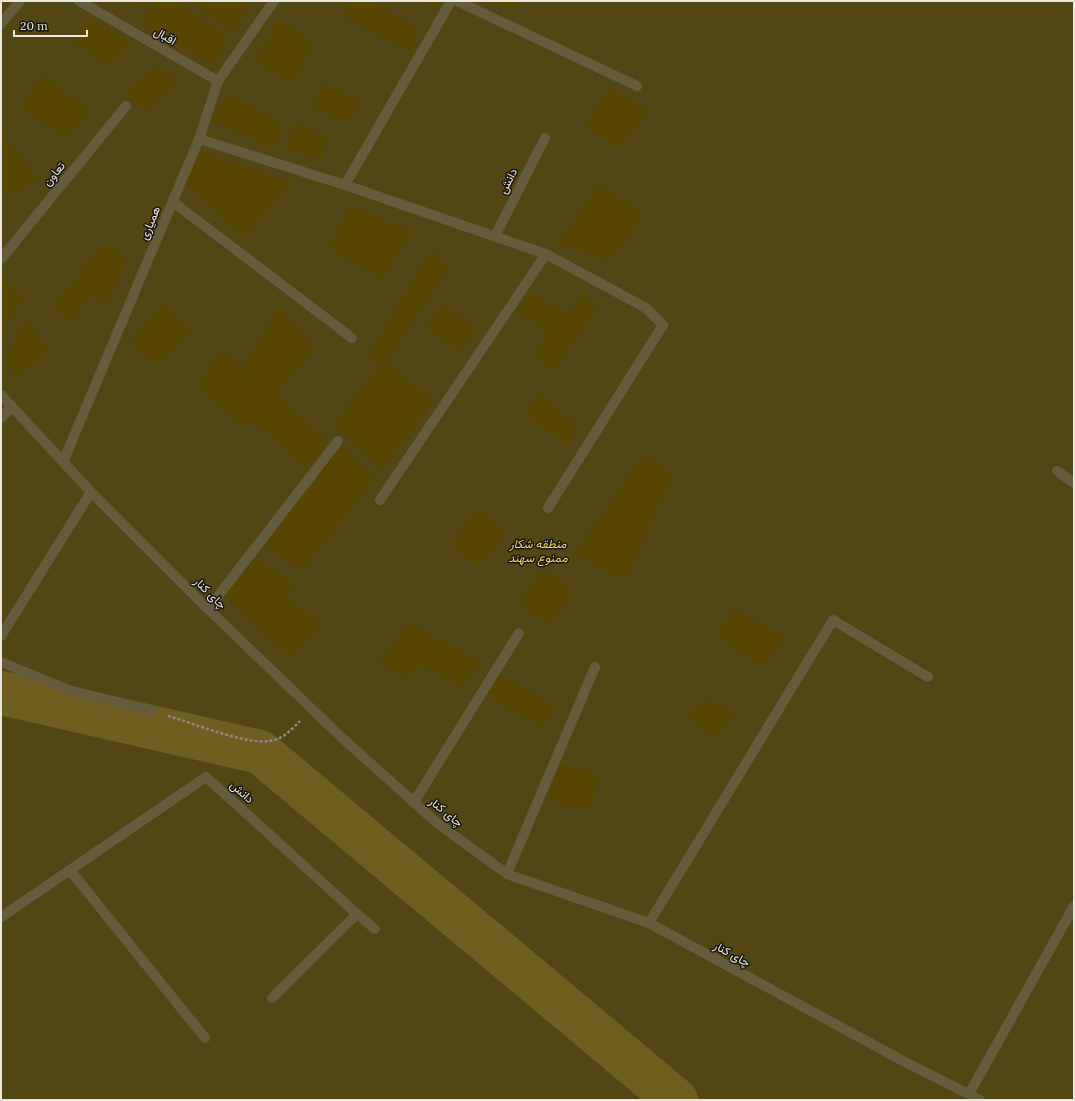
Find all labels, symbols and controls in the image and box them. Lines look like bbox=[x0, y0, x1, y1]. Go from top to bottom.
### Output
scale bar bbox=[14, 12, 87, 38]
text: 20 m bbox=[20, 18, 48, 33]
street label: اقبال bbox=[151, 23, 179, 49]
street label: تعاون bbox=[39, 158, 69, 190]
street label: دانش bbox=[495, 165, 521, 197]
street label: همیاری bbox=[136, 204, 164, 242]
park label: منطقه شکار ممنوع سهند bbox=[508, 536, 568, 567]
street label: چای کنار bbox=[190, 573, 230, 613]
street label: دانش bbox=[227, 777, 257, 807]
street label: چای کنار bbox=[425, 793, 466, 831]
street label: چای کنار bbox=[710, 937, 753, 971]

